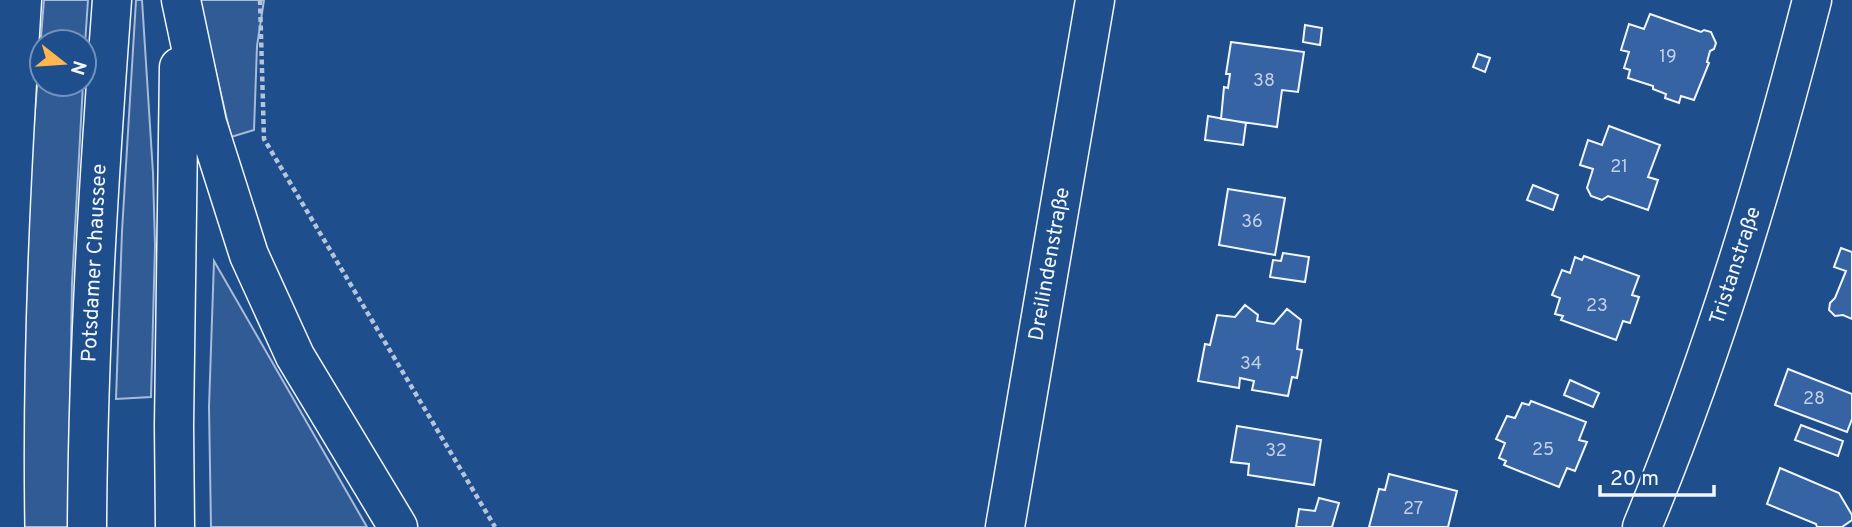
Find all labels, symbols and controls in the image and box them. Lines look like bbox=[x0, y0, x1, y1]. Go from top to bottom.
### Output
north arrow bbox=[28, 28, 98, 98]
house number: 19 bbox=[1659, 46, 1677, 69]
text: N bbox=[64, 57, 91, 77]
house number: 38 bbox=[1253, 70, 1275, 93]
house number: 21 bbox=[1610, 156, 1628, 179]
street label: Potsdamer Chaussee bbox=[76, 163, 114, 363]
street label: Dreilindenstraße bbox=[1023, 185, 1077, 343]
street label: Tristanstraße bbox=[1704, 203, 1768, 329]
house number: 36 bbox=[1241, 211, 1263, 234]
house number: 23 bbox=[1586, 295, 1608, 318]
house number: 34 bbox=[1240, 353, 1262, 376]
house number: 28 bbox=[1803, 388, 1825, 411]
house number: 25 bbox=[1532, 439, 1554, 462]
house number: 32 bbox=[1265, 440, 1287, 463]
scale bar bbox=[1600, 454, 1714, 498]
text: 20 m bbox=[1610, 466, 1659, 493]
house number: 27 bbox=[1403, 498, 1423, 521]

